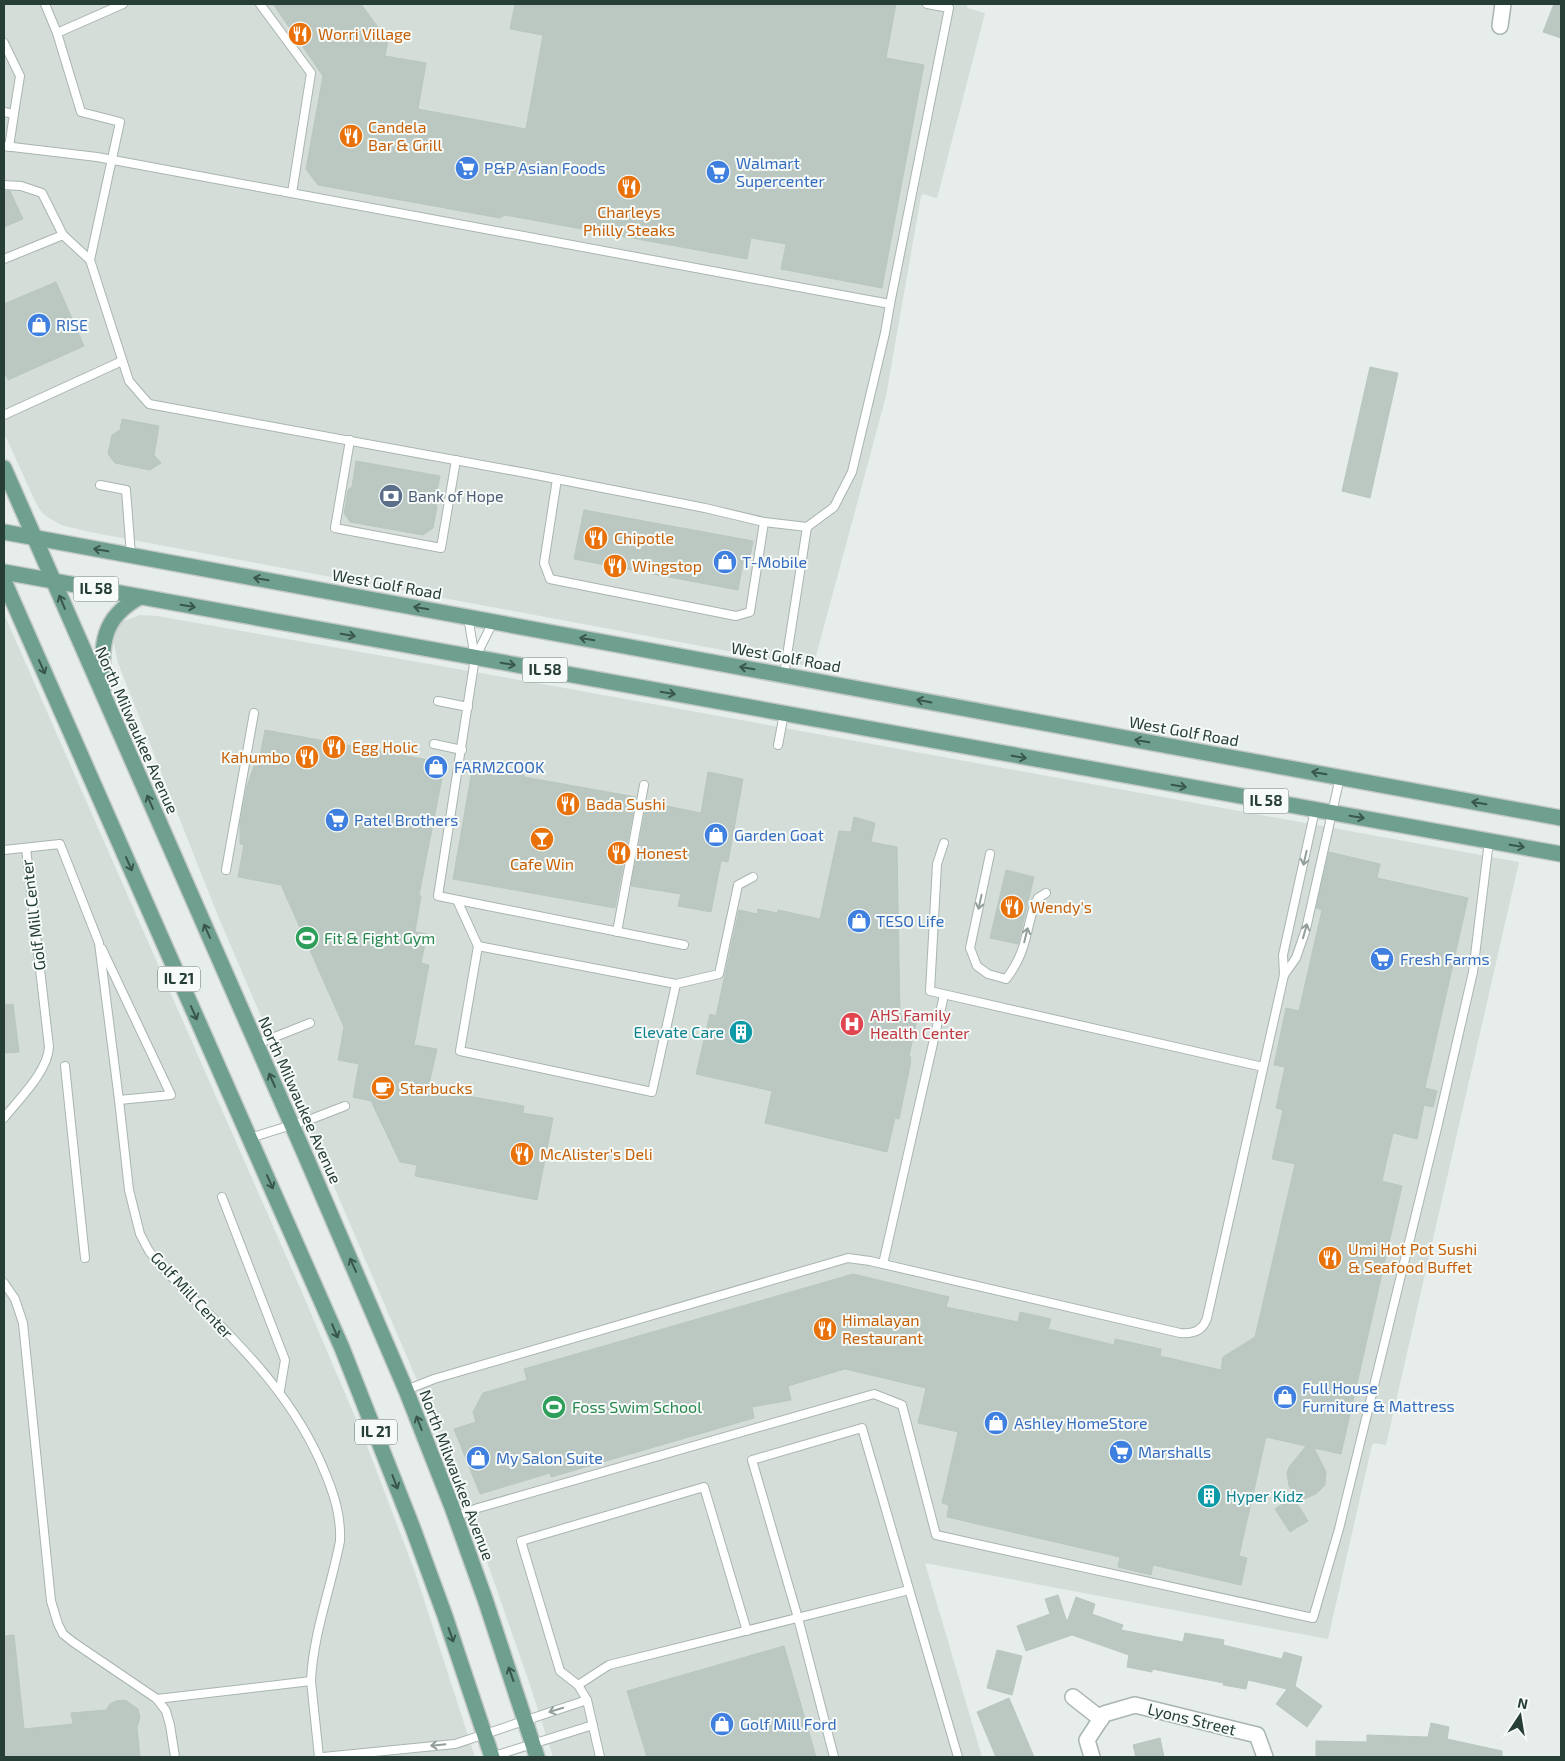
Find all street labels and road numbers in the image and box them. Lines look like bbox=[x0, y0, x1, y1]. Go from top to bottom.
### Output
street label: West Golf Road bbox=[331, 564, 444, 603]
road number: IL 58 bbox=[74, 576, 118, 602]
street label: West Golf Road bbox=[730, 637, 843, 676]
street label: North Milwaukee Avenue bbox=[92, 643, 183, 816]
road number: IL 58 bbox=[522, 658, 568, 682]
street label: West Golf Road bbox=[1128, 711, 1241, 750]
road number: IL 58 bbox=[1244, 788, 1288, 814]
street label: Golf Mill Center bbox=[16, 858, 49, 972]
road number: IL 21 bbox=[158, 966, 200, 992]
street label: North Milwaukee Avenue bbox=[255, 1013, 346, 1186]
street label: Golf Mill Center bbox=[147, 1247, 238, 1343]
street label: North Milwaukee Avenue bbox=[416, 1387, 499, 1563]
road number: IL 21 bbox=[355, 1420, 397, 1444]
street label: Lyons Street bbox=[1146, 1698, 1238, 1739]

